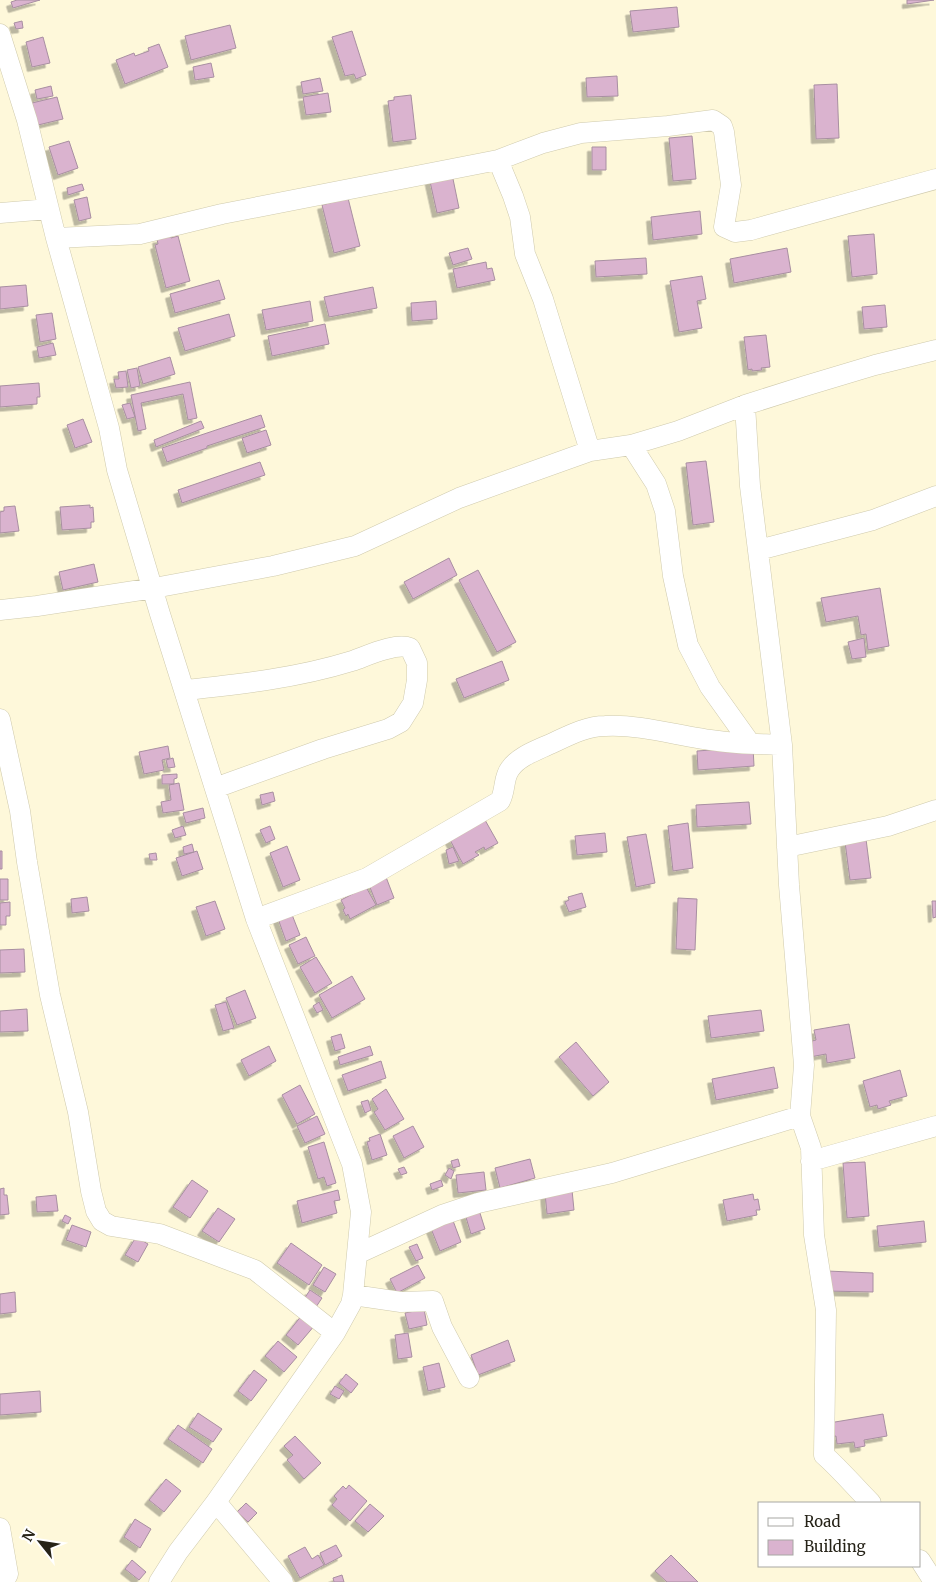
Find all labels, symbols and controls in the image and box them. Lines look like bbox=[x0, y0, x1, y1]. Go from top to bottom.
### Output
legend bbox=[758, 1502, 921, 1567]
text: Road bbox=[804, 1512, 840, 1531]
north arrow bbox=[15, 1517, 65, 1567]
text: N bbox=[18, 1526, 39, 1545]
text: Building bbox=[804, 1537, 866, 1556]

